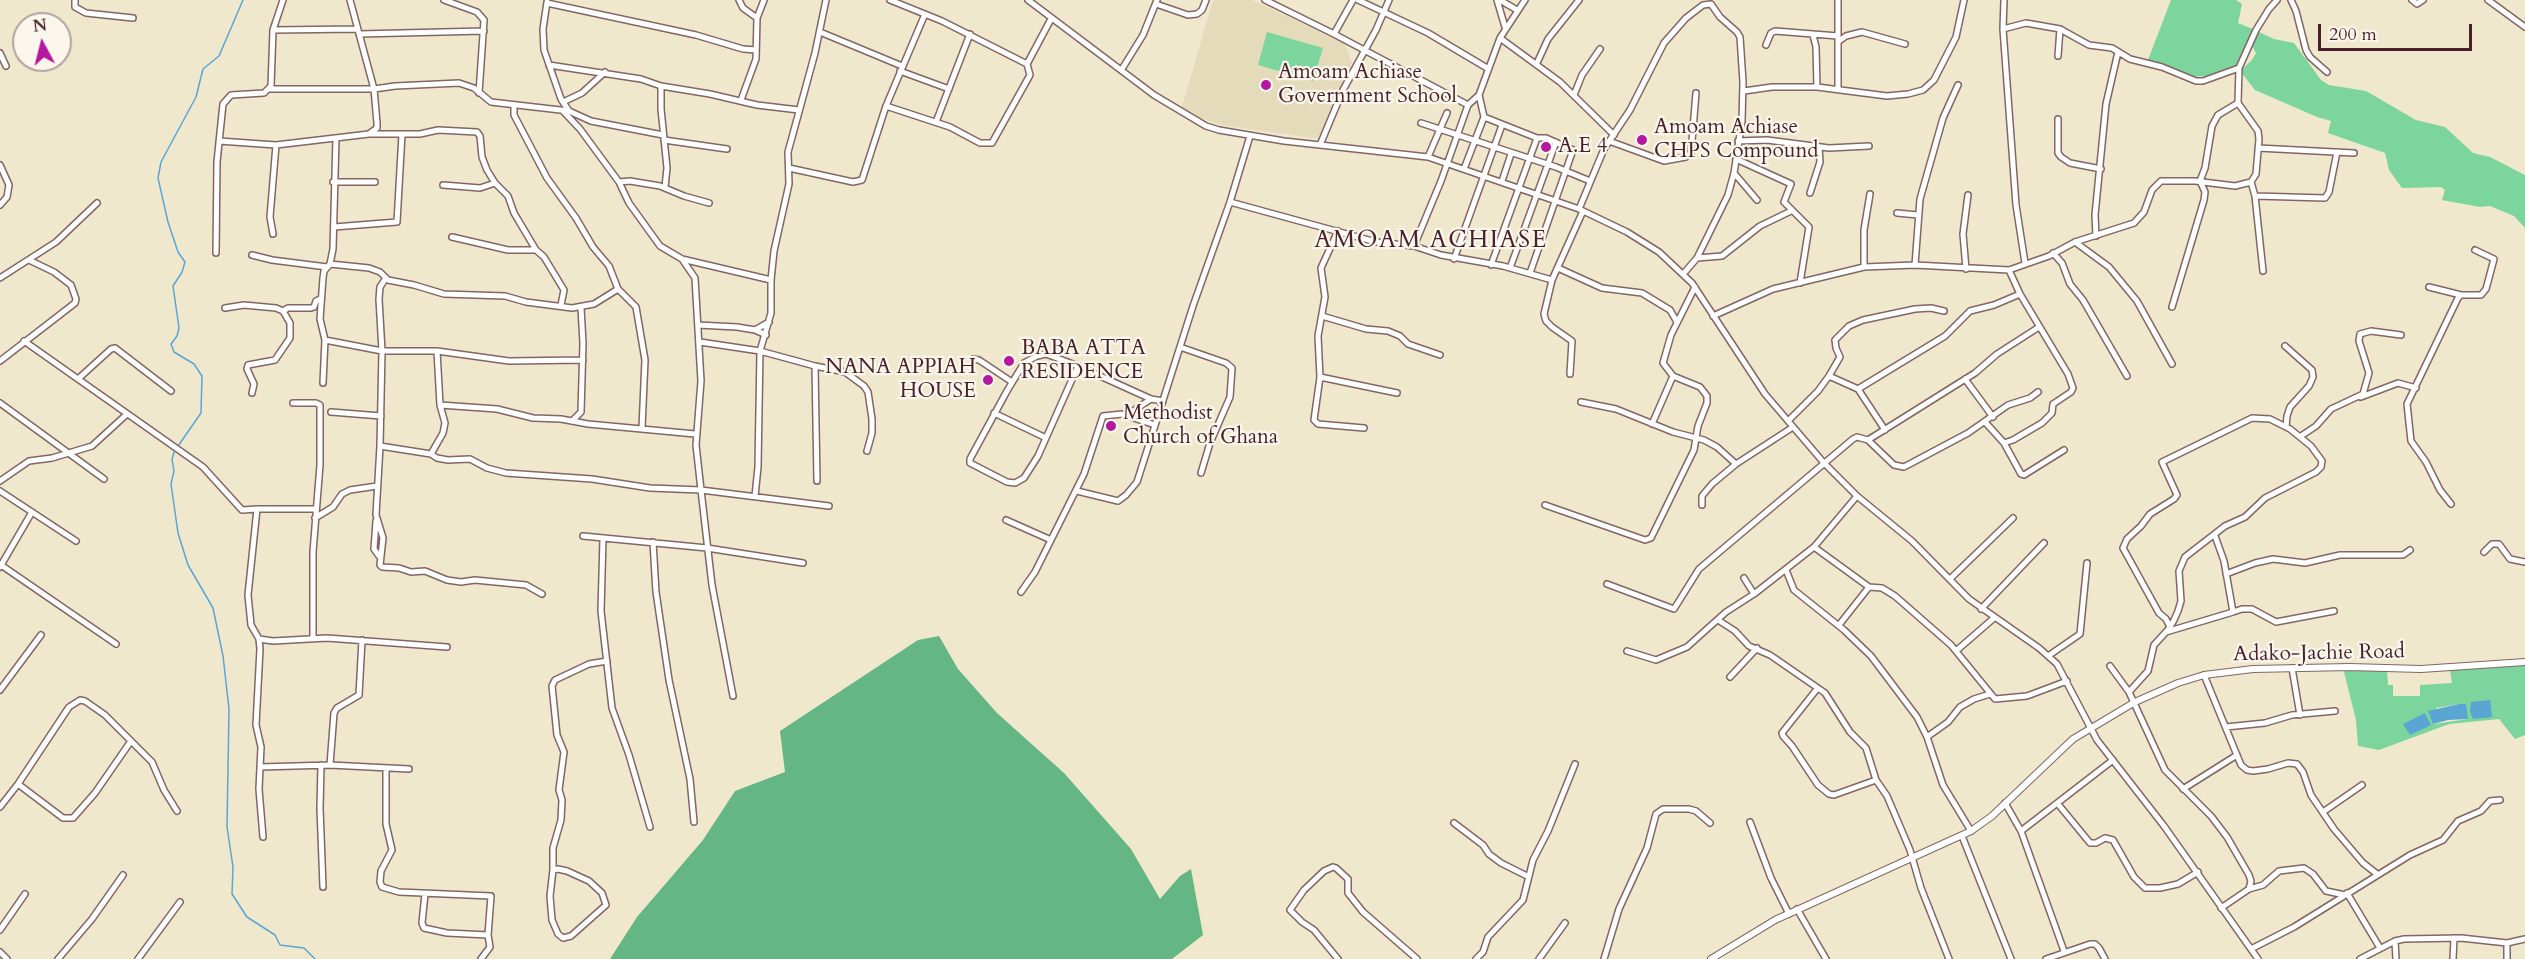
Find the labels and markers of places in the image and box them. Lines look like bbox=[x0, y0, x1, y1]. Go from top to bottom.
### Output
place label: Amoam Achiase Government School bbox=[1278, 60, 1457, 110]
marker: Amoam Achiase Government School bbox=[1259, 78, 1273, 92]
place label: Amoam Achiase CHPS Compound bbox=[1654, 115, 1819, 165]
marker: Amoam Achiase CHPS Compound bbox=[1635, 133, 1649, 147]
place label: A.E 4 bbox=[1558, 134, 1608, 160]
marker: A.E 4 bbox=[1539, 140, 1553, 154]
place label: BABA ATTA RESIDENCE bbox=[1021, 336, 1146, 386]
marker: BABA ATTA RESIDENCE bbox=[1002, 354, 1016, 368]
place label: NANA APPIAH HOUSE bbox=[825, 355, 976, 405]
marker: NANA APPIAH HOUSE bbox=[981, 373, 995, 387]
place label: Methodist Church of Ghana bbox=[1123, 401, 1278, 451]
marker: Methodist Church of Ghana bbox=[1104, 419, 1118, 433]

